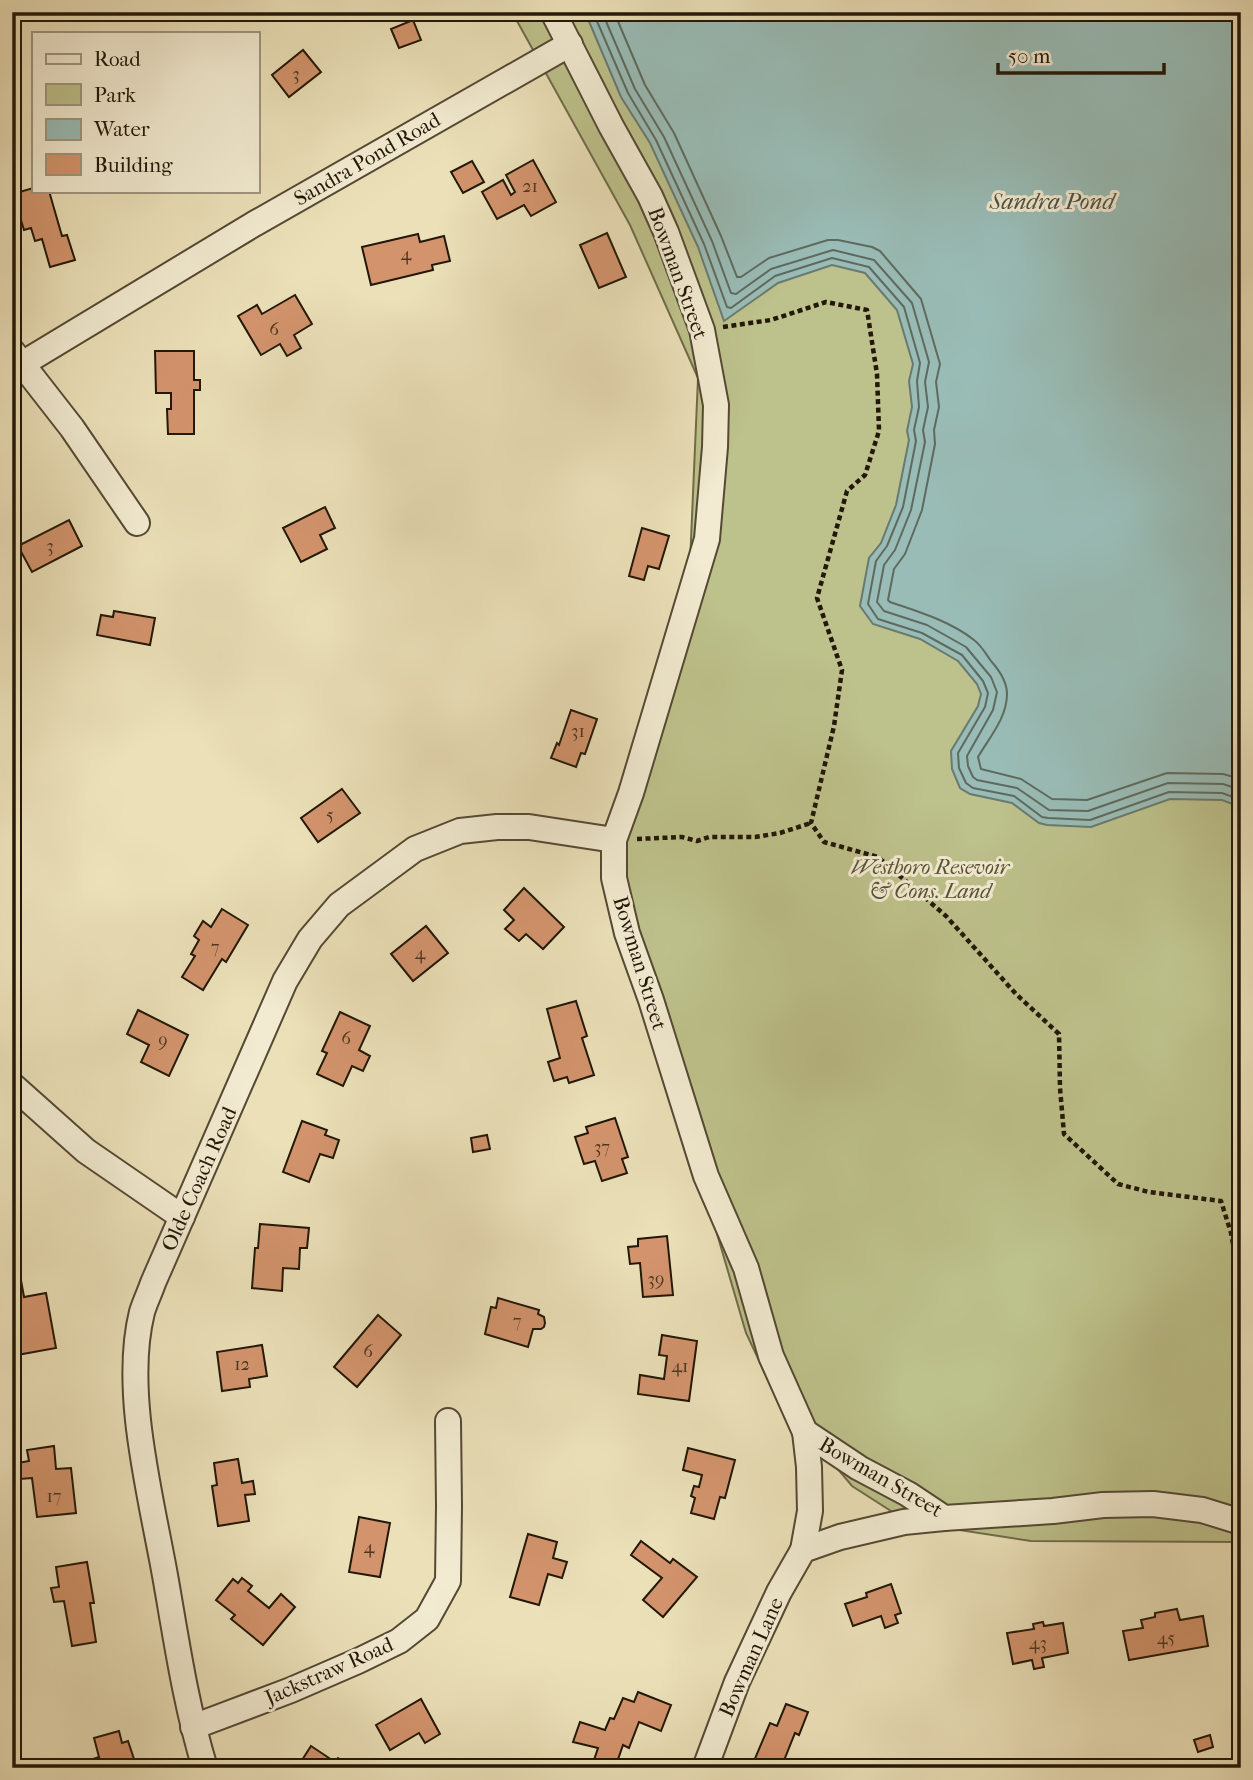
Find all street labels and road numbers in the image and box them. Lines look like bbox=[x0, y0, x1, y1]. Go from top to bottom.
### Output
street label: Sandra Pond Road bbox=[290, 107, 445, 211]
street label: Bowman Street bbox=[643, 204, 713, 343]
street label: Bowman Street bbox=[608, 893, 672, 1033]
street label: Olde Coach Road bbox=[156, 1103, 242, 1255]
street label: Bowman Street bbox=[815, 1432, 948, 1522]
street label: Bowman Lane bbox=[714, 1594, 788, 1720]
street label: Jackstraw Road bbox=[259, 1632, 397, 1711]

